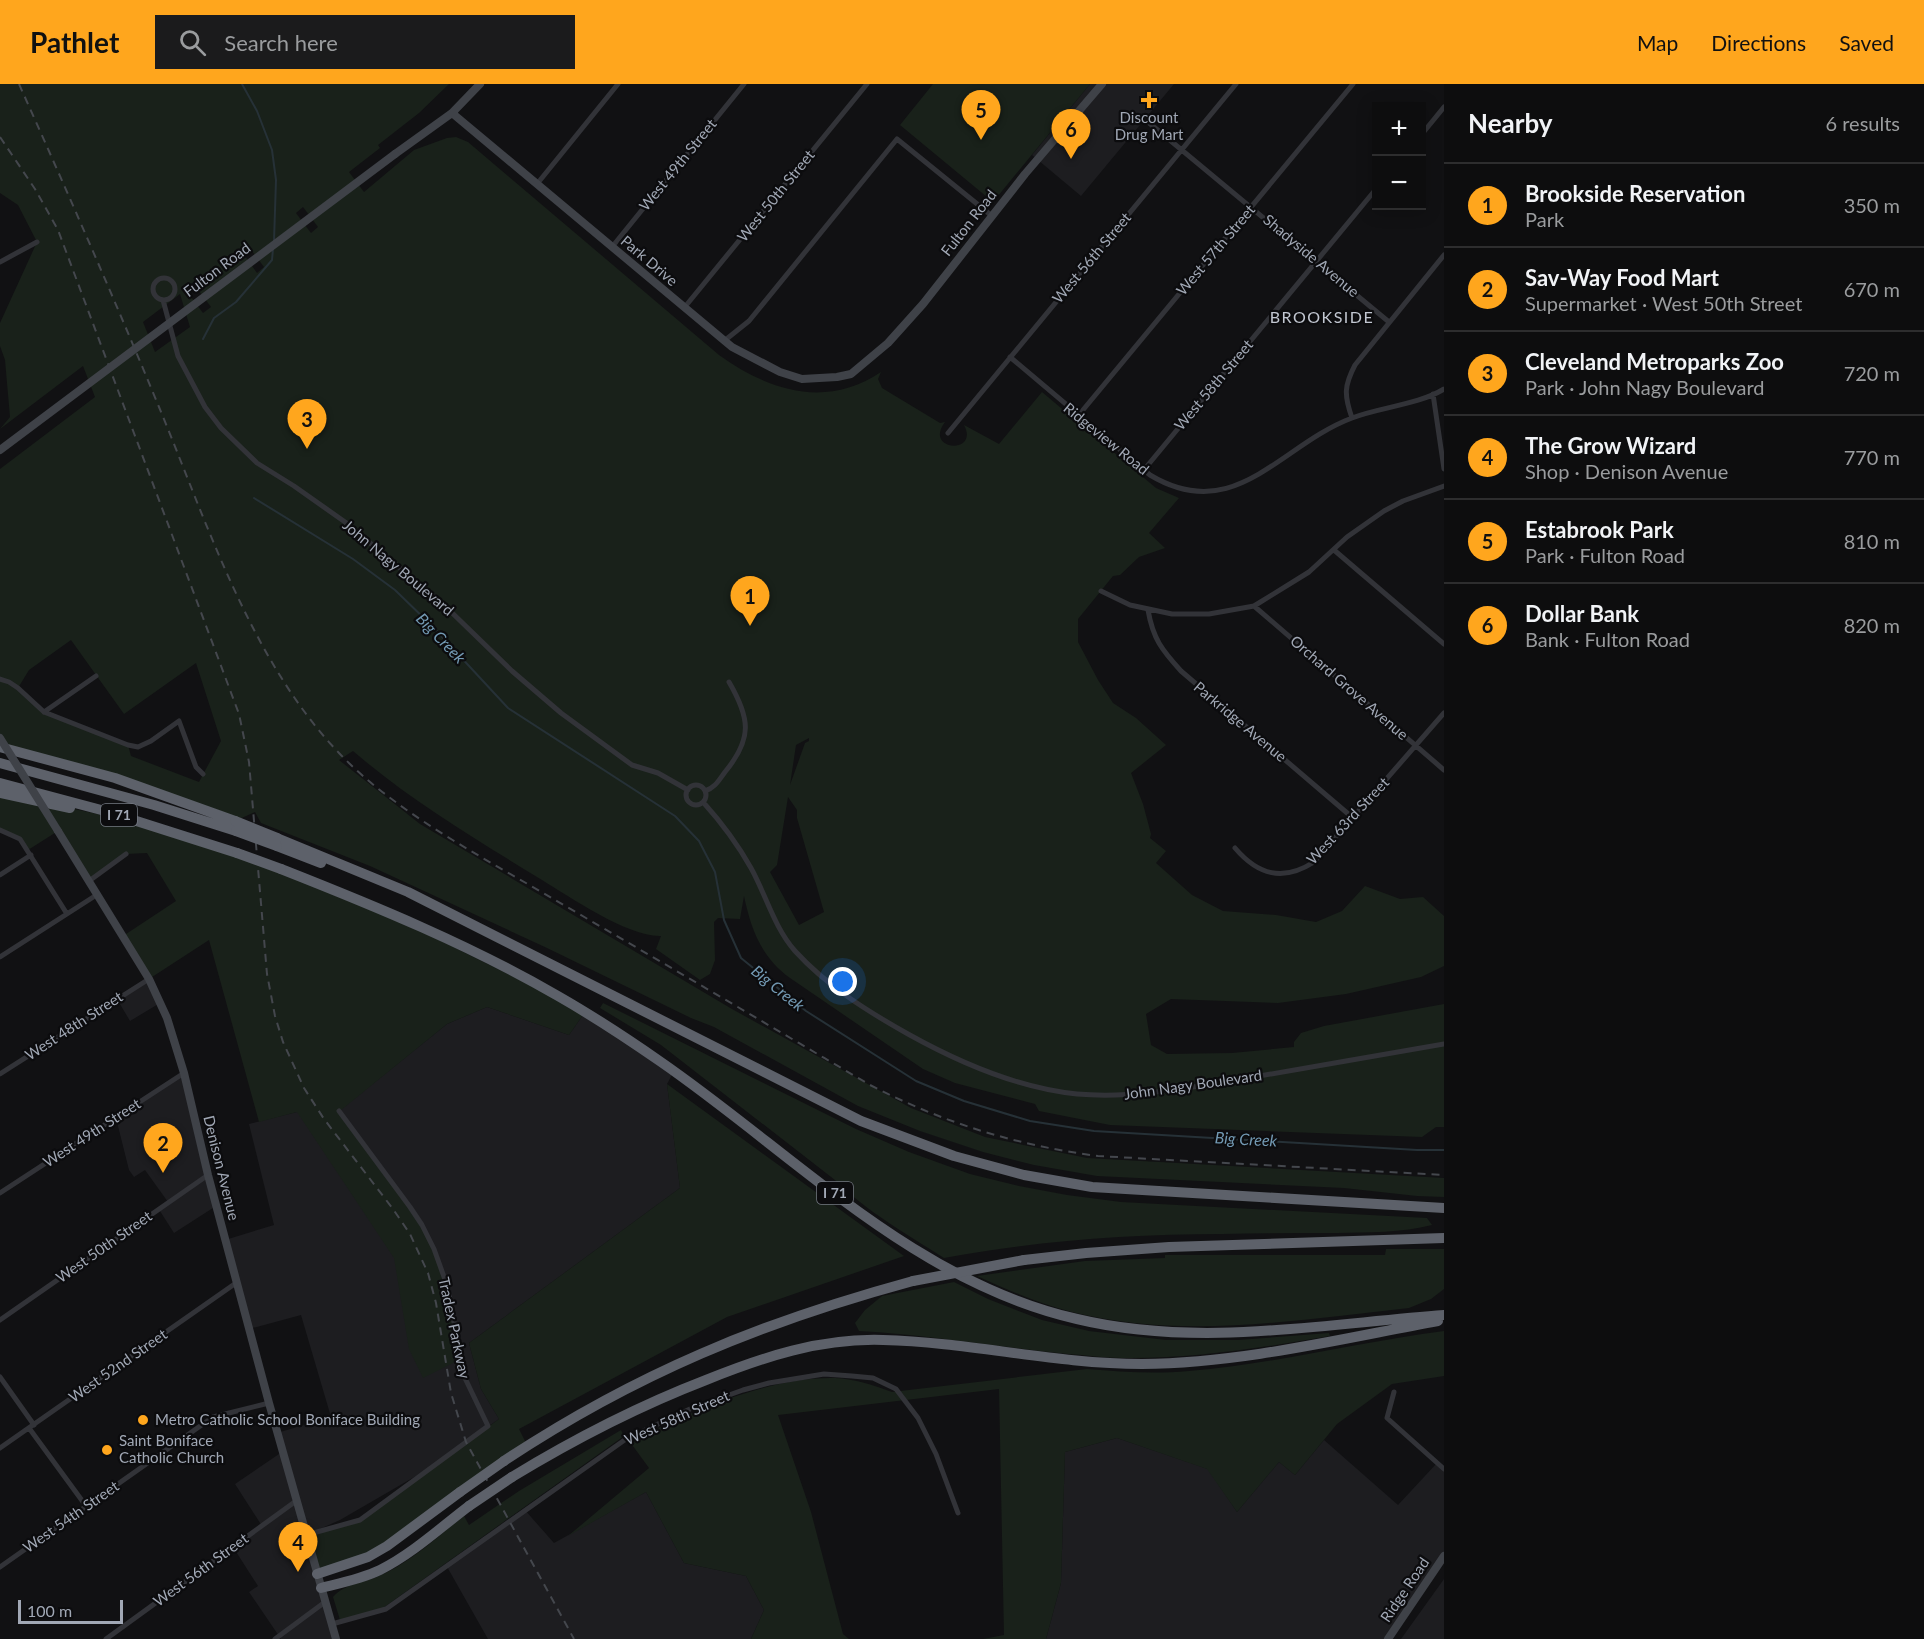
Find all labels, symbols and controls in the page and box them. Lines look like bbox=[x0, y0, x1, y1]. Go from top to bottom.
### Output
search box bbox=[155, 15, 575, 69]
text: Pathlet bbox=[30, 25, 119, 59]
icon: search bbox=[176, 26, 209, 59]
text: Search here bbox=[224, 29, 338, 56]
text: Map bbox=[1637, 30, 1678, 55]
text: Directions bbox=[1711, 30, 1806, 55]
text: Saved bbox=[1839, 30, 1894, 55]
pin: 5 bbox=[962, 91, 1000, 140]
marker: Discount Drug Mart bbox=[1142, 93, 1156, 107]
map controls bbox=[1372, 102, 1426, 210]
button: + bbox=[1372, 102, 1426, 156]
text: Nearby bbox=[1468, 107, 1553, 139]
place label: Discount Drug Mart bbox=[1115, 108, 1184, 143]
pin: 6 bbox=[1052, 110, 1090, 159]
text: 6 results bbox=[1825, 111, 1900, 135]
street label: West 49th Street bbox=[635, 114, 720, 214]
street label: West 50th Street bbox=[733, 145, 818, 245]
button: − bbox=[1372, 156, 1426, 210]
text: Brookside Reservation bbox=[1525, 180, 1745, 207]
street label: Fulton Road bbox=[937, 186, 1000, 259]
text: 1 bbox=[1482, 193, 1493, 217]
text: 350 m bbox=[1844, 193, 1900, 217]
street label: West 57th Street bbox=[1172, 200, 1259, 298]
text: Park bbox=[1525, 207, 1564, 231]
street label: West 56th Street bbox=[1048, 208, 1135, 306]
street label: Shadyside Avenue bbox=[1260, 210, 1363, 301]
street label: Park Drive bbox=[617, 231, 682, 289]
street label: Fulton Road bbox=[179, 238, 253, 300]
text: Sav-Way Food Mart bbox=[1525, 264, 1719, 291]
text: 2 bbox=[1482, 277, 1493, 301]
text: 670 m bbox=[1844, 277, 1900, 301]
text: Supermarket · West 50th Street bbox=[1525, 291, 1802, 315]
district label: BROOKSIDE bbox=[1270, 307, 1374, 326]
street label: West 58th Street bbox=[1170, 335, 1257, 433]
text: Cleveland Metroparks Zoo bbox=[1525, 348, 1784, 375]
text: 3 bbox=[1482, 361, 1493, 385]
text: 720 m bbox=[1844, 361, 1900, 385]
text: Park · John Nagy Boulevard bbox=[1525, 375, 1765, 399]
street label: Ridgeview Road bbox=[1060, 398, 1153, 478]
pin: 3 bbox=[288, 400, 326, 449]
text: The Grow Wizard bbox=[1525, 432, 1696, 459]
text: 4 bbox=[1482, 445, 1493, 469]
text: 770 m bbox=[1844, 445, 1900, 469]
text: Shop · Denison Avenue bbox=[1525, 459, 1728, 483]
street label: John Nagy Boulevard bbox=[340, 516, 458, 619]
text: Estabrook Park bbox=[1525, 516, 1674, 543]
text: 5 bbox=[1482, 529, 1493, 553]
text: 810 m bbox=[1844, 529, 1900, 553]
text: Park · Fulton Road bbox=[1525, 543, 1685, 567]
pin: 1 bbox=[730, 576, 770, 626]
text: Dollar Bank bbox=[1525, 600, 1639, 627]
water label: Big Creek bbox=[413, 609, 470, 667]
text: 6 bbox=[1482, 613, 1493, 637]
text: 820 m bbox=[1844, 613, 1900, 637]
text: Bank · Fulton Road bbox=[1525, 627, 1690, 651]
street label: Orchard Grove Avenue bbox=[1287, 631, 1412, 743]
street label: Parkridge Avenue bbox=[1191, 677, 1291, 765]
street label: West 63rd Street bbox=[1302, 773, 1393, 868]
road number: I 71 bbox=[101, 804, 137, 826]
water label: Big Creek bbox=[748, 961, 809, 1015]
your location bbox=[828, 967, 857, 996]
street label: West 48th Street bbox=[21, 987, 126, 1063]
street label: John Nagy Boulevard bbox=[1123, 1065, 1263, 1103]
street label: West 49th Street bbox=[39, 1094, 144, 1170]
street label: Denison Avenue bbox=[200, 1113, 244, 1222]
pin: 2 bbox=[144, 1124, 182, 1173]
water label: Big Creek bbox=[1214, 1127, 1278, 1150]
road number: I 71 bbox=[817, 1182, 853, 1204]
street label: West 50th Street bbox=[52, 1206, 155, 1286]
street label: Tradex Parkway bbox=[435, 1275, 475, 1381]
street label: West 52nd Street bbox=[65, 1324, 171, 1406]
street label: West 58th Street bbox=[621, 1386, 732, 1448]
place label: Metro Catholic School Boniface Building bbox=[155, 1410, 420, 1428]
marker: Metro Catholic School Boniface Building bbox=[136, 1413, 150, 1427]
place label: Saint Boniface Catholic Church bbox=[119, 1431, 224, 1466]
marker: Saint Boniface Catholic Church bbox=[100, 1443, 114, 1457]
street label: West 54th Street bbox=[19, 1476, 122, 1556]
pin: 4 bbox=[278, 1522, 318, 1572]
street label: West 56th Street bbox=[149, 1528, 252, 1610]
street label: Ridge Road bbox=[1376, 1554, 1432, 1625]
scale bar bbox=[18, 1597, 123, 1624]
text: 100 m bbox=[27, 1601, 72, 1620]

